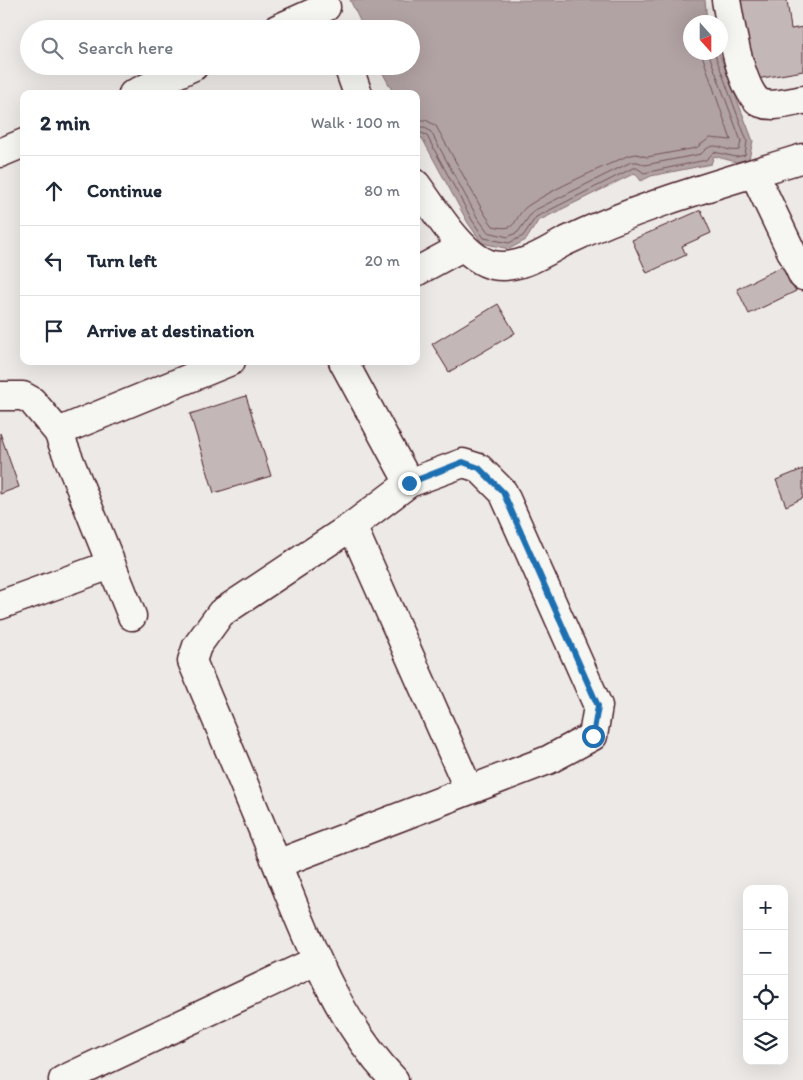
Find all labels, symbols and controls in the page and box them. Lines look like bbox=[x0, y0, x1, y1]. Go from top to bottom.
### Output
north arrow bbox=[683, 15, 728, 60]
search box bbox=[20, 20, 420, 75]
icon: search bbox=[38, 34, 66, 62]
text: Search here bbox=[78, 36, 173, 59]
text: 2 min bbox=[40, 110, 90, 135]
text: Walk · 100 m bbox=[311, 113, 400, 132]
icon: ahead bbox=[40, 177, 68, 205]
text: Continue bbox=[87, 179, 162, 202]
text: 80 m bbox=[364, 181, 400, 200]
icon: left bbox=[40, 247, 68, 275]
text: Turn left bbox=[87, 249, 157, 272]
text: 20 m bbox=[365, 251, 400, 270]
icon: arrive bbox=[40, 317, 68, 345]
text: Arrive at destination bbox=[87, 319, 254, 342]
route end bbox=[398, 472, 421, 495]
route start bbox=[582, 725, 605, 748]
map controls bbox=[743, 885, 788, 1065]
button: + bbox=[743, 885, 788, 930]
button: − bbox=[743, 930, 788, 975]
button: locate bbox=[743, 975, 788, 1020]
button: layers bbox=[743, 1020, 788, 1065]

